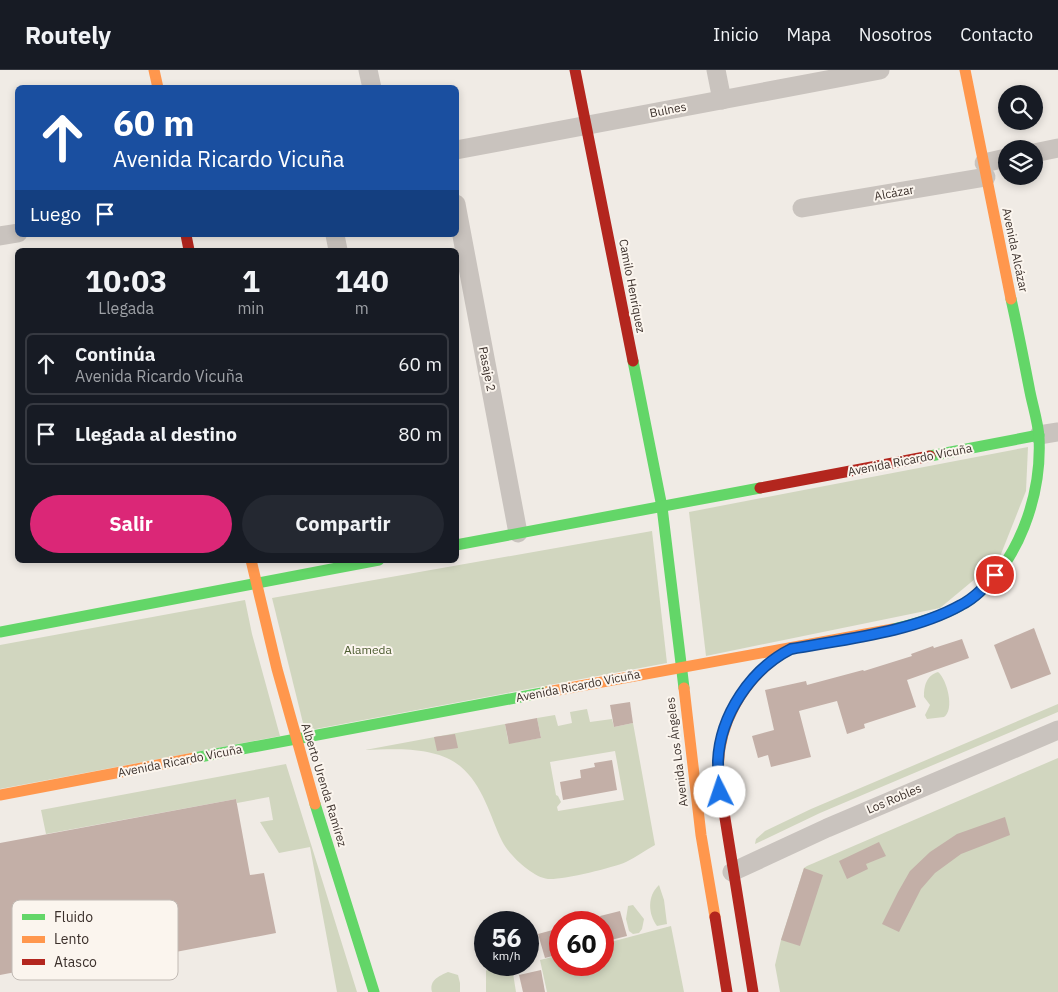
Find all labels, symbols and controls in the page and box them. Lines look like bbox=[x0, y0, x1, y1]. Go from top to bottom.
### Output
text: Routely bbox=[25, 19, 111, 51]
text: Inicio bbox=[713, 23, 759, 46]
text: Mapa bbox=[787, 23, 831, 46]
text: Nosotros bbox=[859, 23, 932, 46]
text: Contacto bbox=[960, 23, 1033, 46]
map controls bbox=[998, 85, 1043, 185]
button: search bbox=[998, 85, 1043, 130]
street label: Bulnes bbox=[648, 99, 688, 120]
text: 60 m bbox=[113, 100, 195, 146]
icon: ahead bbox=[30, 105, 95, 170]
button: layers bbox=[998, 140, 1043, 185]
text: Avenida Ricardo Vicuña bbox=[113, 144, 344, 173]
street label: Alcázar bbox=[873, 182, 915, 203]
icon: arrive bbox=[91, 200, 119, 228]
text: Luego bbox=[30, 202, 81, 226]
street label: Avenida Alcázar bbox=[999, 206, 1032, 294]
street label: Camilo Henríquez bbox=[616, 238, 649, 335]
text: 10:03 bbox=[85, 261, 167, 300]
text: 1 bbox=[242, 261, 260, 300]
text: 140 bbox=[335, 261, 389, 300]
text: Llegada bbox=[98, 298, 154, 318]
text: min bbox=[237, 298, 264, 318]
text: m bbox=[355, 298, 369, 318]
text: Continúa bbox=[75, 342, 156, 366]
street label: Pasaje 2 bbox=[476, 345, 499, 393]
icon: ahead bbox=[32, 350, 60, 378]
text: 60 m bbox=[398, 352, 442, 376]
text: Avenida Ricardo Vicuña bbox=[75, 366, 243, 386]
icon: arrive bbox=[32, 420, 60, 448]
text: Llegada al destino bbox=[75, 422, 237, 446]
text: 80 m bbox=[398, 422, 442, 446]
street label: Avenida Ricardo Vicuña bbox=[847, 440, 974, 479]
button: Salir bbox=[30, 495, 232, 553]
button: Compartir bbox=[242, 495, 444, 553]
pin bbox=[974, 554, 1016, 596]
icon: arrive bbox=[981, 561, 1009, 589]
park label: Alameda bbox=[344, 642, 392, 657]
street label: Avenida Ricardo Vicuña bbox=[515, 666, 642, 705]
street label: Avenida Los Ángeles bbox=[662, 696, 691, 808]
street label: Alberto Urenda Ramírez bbox=[298, 721, 351, 849]
street label: Avenida Ricardo Vicuña bbox=[117, 741, 244, 780]
position arrow bbox=[693, 765, 745, 817]
street label: Los Robles bbox=[864, 780, 924, 817]
legend bbox=[12, 900, 178, 980]
text: Fluido bbox=[54, 908, 93, 926]
speed limit sign: 60 bbox=[549, 911, 614, 976]
text: 56 bbox=[491, 921, 522, 954]
text: Lento bbox=[54, 930, 89, 948]
text: km/h bbox=[492, 948, 521, 963]
text: Atasco bbox=[54, 953, 97, 971]

